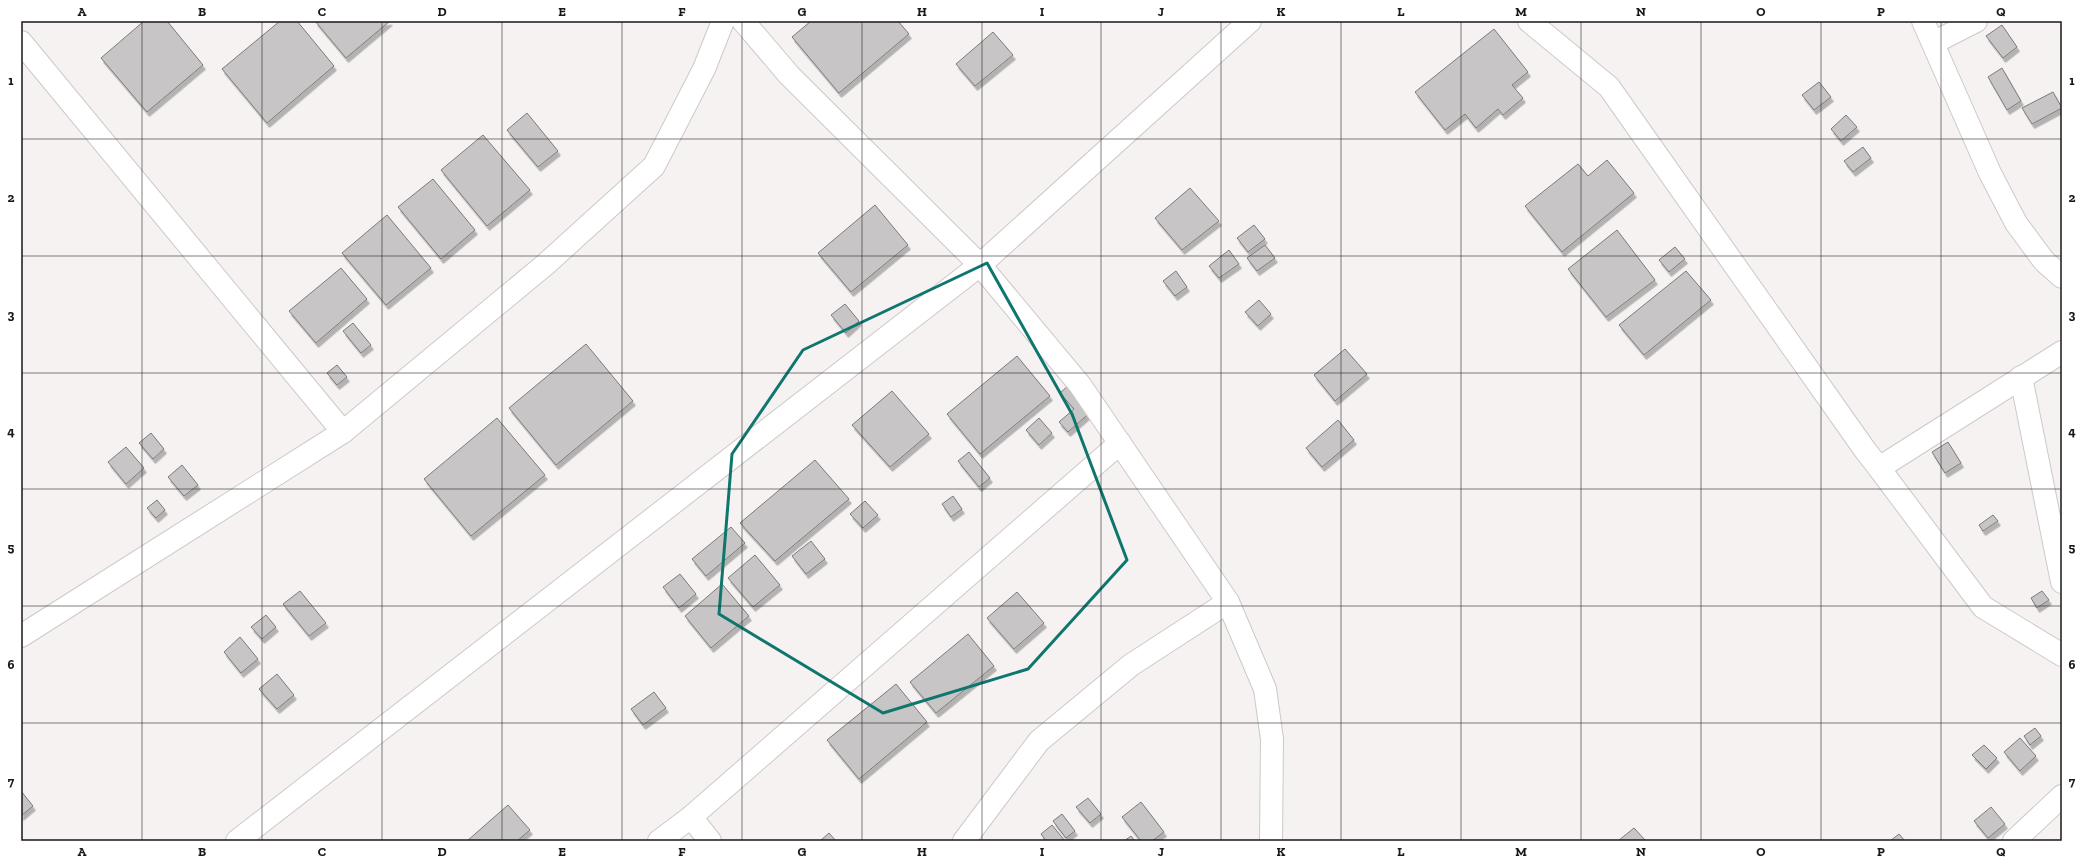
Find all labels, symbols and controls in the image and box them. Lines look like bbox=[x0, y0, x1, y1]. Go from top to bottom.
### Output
text: A bbox=[78, 4, 87, 19]
text: B bbox=[198, 4, 206, 19]
text: C bbox=[318, 4, 326, 19]
text: D bbox=[437, 4, 447, 19]
text: E bbox=[558, 4, 566, 19]
text: F bbox=[678, 4, 686, 19]
text: G bbox=[798, 4, 807, 19]
text: H bbox=[917, 4, 927, 19]
text: I bbox=[1040, 4, 1045, 19]
text: J bbox=[1158, 4, 1164, 19]
text: K bbox=[1277, 4, 1286, 19]
text: L bbox=[1397, 4, 1405, 19]
text: M bbox=[1515, 4, 1527, 19]
text: N bbox=[1636, 4, 1646, 19]
text: O bbox=[1756, 4, 1766, 19]
text: P bbox=[1877, 4, 1885, 19]
text: Q bbox=[1996, 4, 2006, 19]
text: 1 bbox=[8, 73, 14, 88]
text: 1 bbox=[2069, 73, 2075, 88]
text: 2 bbox=[8, 190, 15, 205]
text: 2 bbox=[2069, 190, 2076, 205]
text: 3 bbox=[8, 307, 15, 322]
text: 3 bbox=[2069, 307, 2076, 322]
text: 4 bbox=[7, 424, 15, 439]
text: 4 bbox=[2068, 424, 2076, 439]
text: 5 bbox=[8, 540, 15, 555]
text: 5 bbox=[2069, 540, 2076, 555]
text: 6 bbox=[8, 657, 15, 672]
text: 6 bbox=[2069, 657, 2076, 672]
text: 7 bbox=[8, 774, 15, 789]
text: 7 bbox=[2069, 774, 2076, 789]
text: A bbox=[78, 844, 87, 859]
text: B bbox=[198, 844, 206, 859]
text: C bbox=[318, 844, 326, 859]
text: D bbox=[437, 844, 447, 859]
text: E bbox=[558, 844, 566, 859]
text: F bbox=[678, 844, 686, 859]
text: G bbox=[798, 844, 807, 859]
text: H bbox=[917, 844, 927, 859]
text: I bbox=[1040, 844, 1045, 859]
text: J bbox=[1158, 844, 1164, 859]
text: K bbox=[1277, 844, 1286, 859]
text: L bbox=[1397, 844, 1405, 859]
text: M bbox=[1515, 844, 1527, 859]
text: N bbox=[1636, 844, 1646, 859]
text: O bbox=[1756, 844, 1766, 859]
text: P bbox=[1877, 844, 1885, 859]
text: Q bbox=[1996, 844, 2006, 859]

